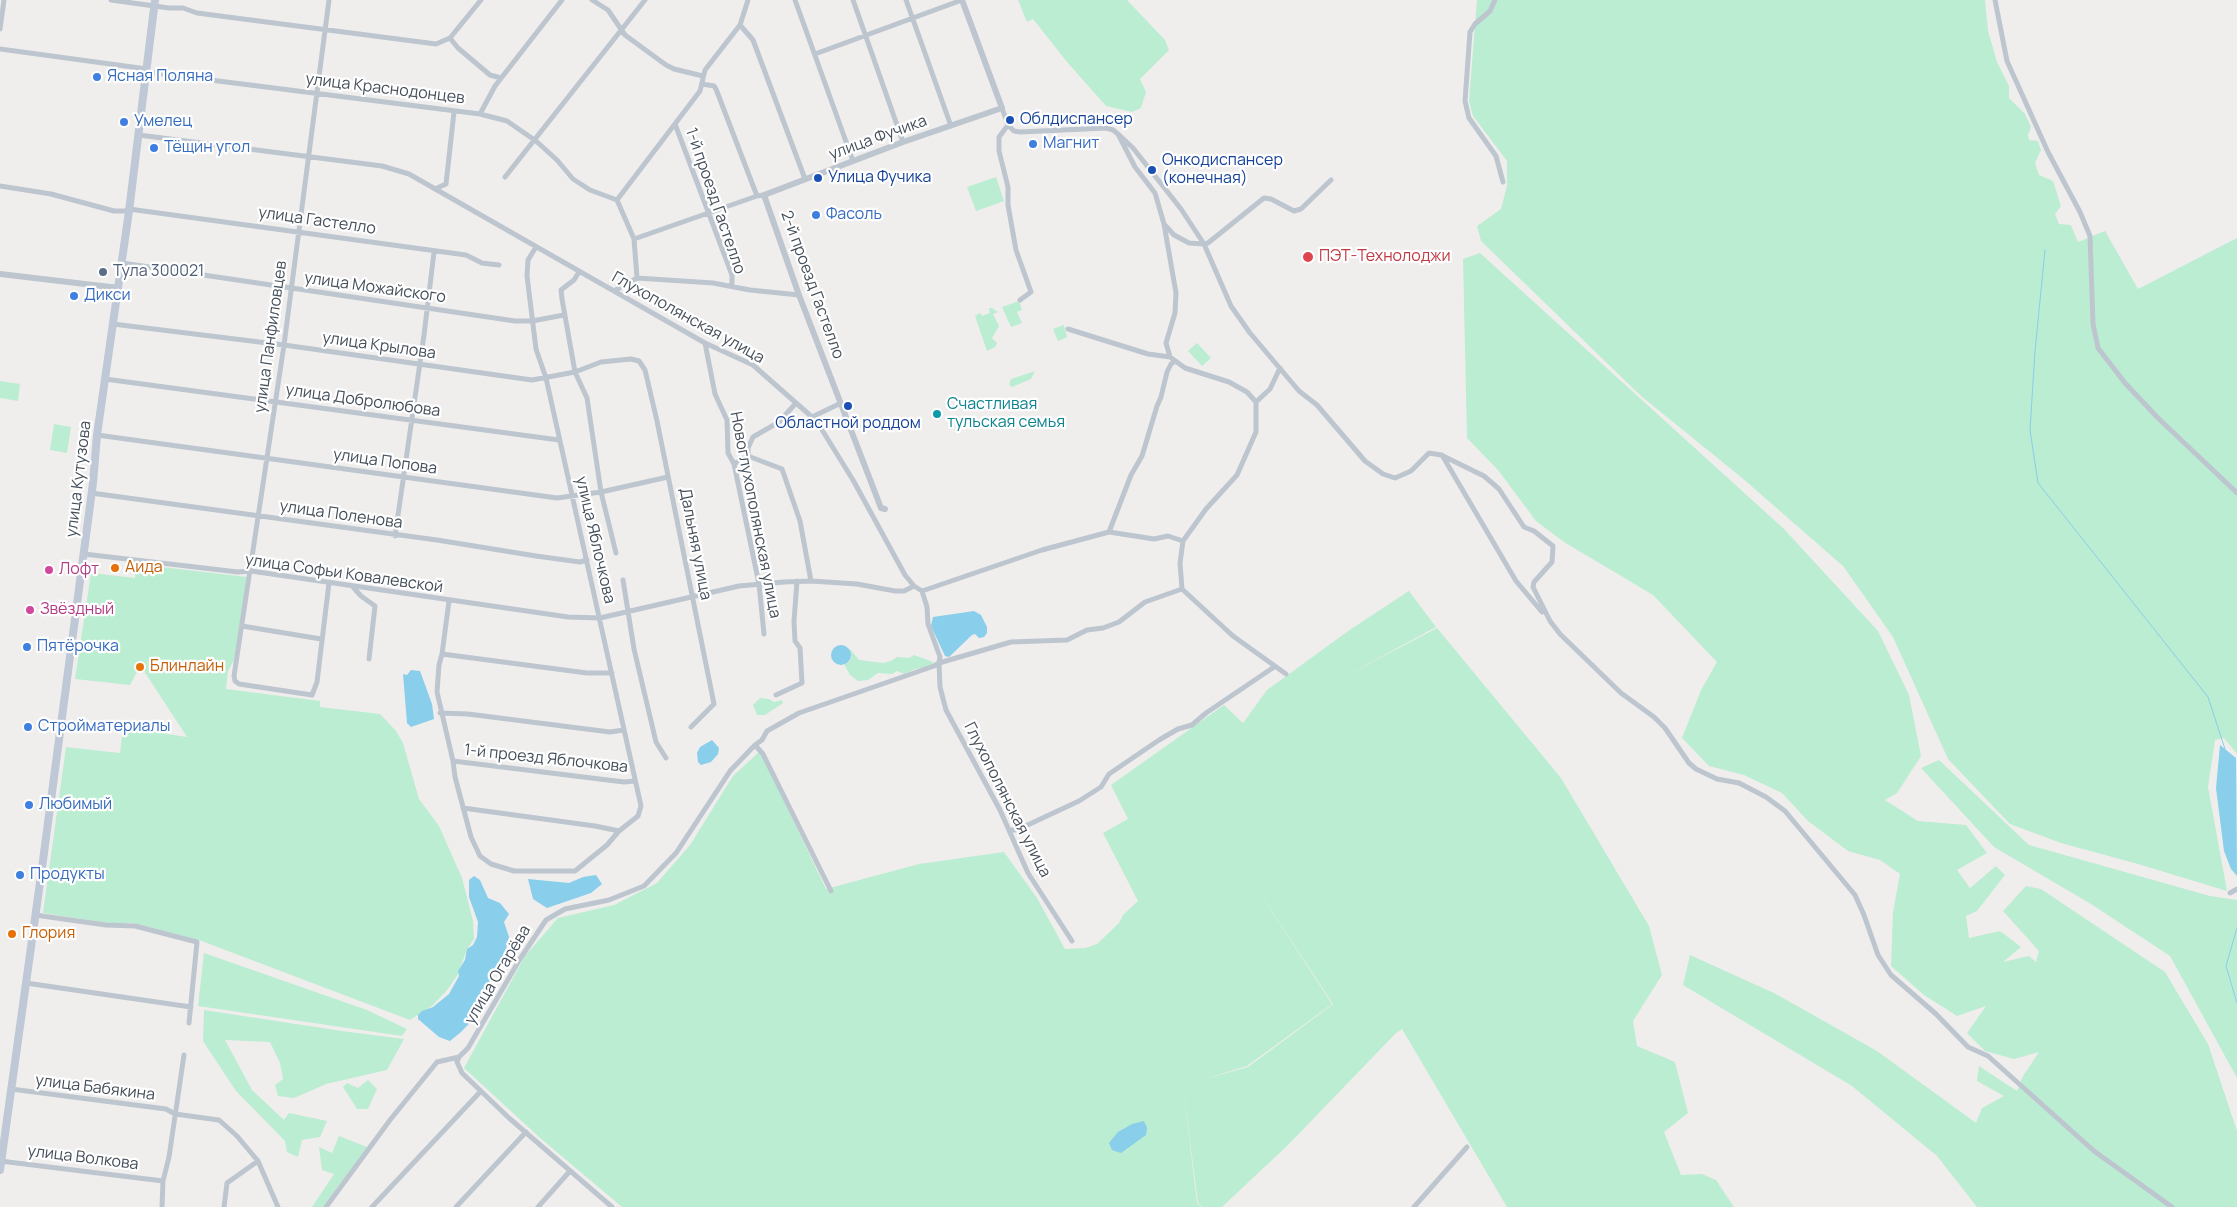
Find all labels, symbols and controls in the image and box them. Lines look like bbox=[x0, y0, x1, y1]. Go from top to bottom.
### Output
place label: Ясная Поляна bbox=[107, 67, 213, 87]
street label: улица Краснодонцев bbox=[304, 70, 466, 108]
marker: Ясная Поляна bbox=[91, 71, 103, 83]
place label: Облдиспансер bbox=[1020, 110, 1133, 130]
street label: улица Фучика bbox=[826, 111, 930, 165]
place label: Умелец bbox=[134, 112, 192, 132]
marker: Облдиспансер bbox=[1004, 114, 1016, 126]
marker: Умелец bbox=[118, 116, 130, 128]
street label: 1-й проезд Гастелло bbox=[681, 125, 749, 277]
place label: Магнит bbox=[1043, 134, 1099, 154]
place label: Тёщин угол bbox=[164, 138, 250, 158]
marker: Магнит bbox=[1027, 138, 1039, 150]
marker: Тёщин угол bbox=[148, 142, 160, 154]
place label: Онкодиспансер (конечная) bbox=[1162, 151, 1283, 189]
marker: Онкодиспансер (конечная) bbox=[1146, 164, 1158, 176]
place label: Улица Фучика bbox=[828, 168, 931, 188]
marker: Улица Фучика bbox=[812, 172, 824, 184]
street label: улица Гастелло bbox=[257, 203, 377, 239]
place label: Фасоль bbox=[826, 205, 882, 225]
street label: 2-й проезд Гастелло bbox=[776, 208, 848, 362]
marker: Фасоль bbox=[810, 209, 822, 221]
place label: ПЭТ-Технолоджи bbox=[1319, 247, 1451, 267]
marker: ПЭТ-Технолоджи bbox=[1301, 250, 1315, 264]
street label: улица Панфиловцев bbox=[251, 260, 291, 414]
place label: Тула 300021 bbox=[113, 262, 204, 282]
marker: Тула 300021 bbox=[97, 266, 109, 278]
street label: Глухополянская улица bbox=[608, 268, 768, 368]
street label: улица Можайского bbox=[303, 269, 447, 307]
place label: Дикси bbox=[84, 286, 131, 306]
marker: Дикси bbox=[68, 290, 80, 302]
street label: улица Крылова bbox=[321, 329, 437, 363]
street label: улица Добролюбова bbox=[284, 381, 442, 421]
place label: Счастливая тульская семья bbox=[947, 395, 1065, 433]
marker: Областной роддом bbox=[842, 400, 854, 412]
marker: Счастливая тульская семья bbox=[931, 408, 943, 420]
street label: Новоглухополянская улица bbox=[726, 410, 784, 620]
place label: Областной роддом bbox=[775, 414, 921, 434]
street label: улица Кутузова bbox=[62, 420, 96, 538]
street label: улица Попова bbox=[332, 445, 438, 479]
street label: улица Яблочкова bbox=[571, 475, 619, 605]
street label: Дальняя улица bbox=[675, 486, 715, 602]
street label: улица Поленова bbox=[278, 497, 404, 533]
street label: улица Софьи Ковалевской bbox=[244, 551, 444, 597]
place label: Аида bbox=[125, 558, 163, 578]
place label: Лофт bbox=[59, 560, 99, 580]
marker: Аида bbox=[109, 562, 121, 574]
marker: Лофт bbox=[43, 564, 55, 576]
place label: Звёздный bbox=[40, 600, 114, 620]
marker: Звёздный bbox=[24, 604, 36, 616]
place label: Пятёрочка bbox=[37, 637, 119, 657]
marker: Пятёрочка bbox=[21, 641, 33, 653]
place label: Блинлайн bbox=[150, 657, 224, 677]
marker: Блинлайн bbox=[134, 661, 146, 673]
place label: Стройматериалы bbox=[38, 717, 170, 737]
street label: Глухополянская улица bbox=[960, 719, 1054, 881]
marker: Стройматериалы bbox=[22, 721, 34, 733]
street label: 1-й проезд Яблочкова bbox=[463, 741, 629, 777]
place label: Любимый bbox=[39, 795, 112, 815]
marker: Любимый bbox=[23, 799, 35, 811]
place label: Продукты bbox=[30, 865, 105, 885]
marker: Продукты bbox=[14, 869, 26, 881]
street label: улица Огарёва bbox=[461, 922, 535, 1028]
place label: Глория bbox=[22, 924, 75, 944]
marker: Глория bbox=[6, 928, 18, 940]
street label: улица Бабякина bbox=[34, 1071, 156, 1105]
street label: улица Волкова bbox=[26, 1142, 140, 1174]

